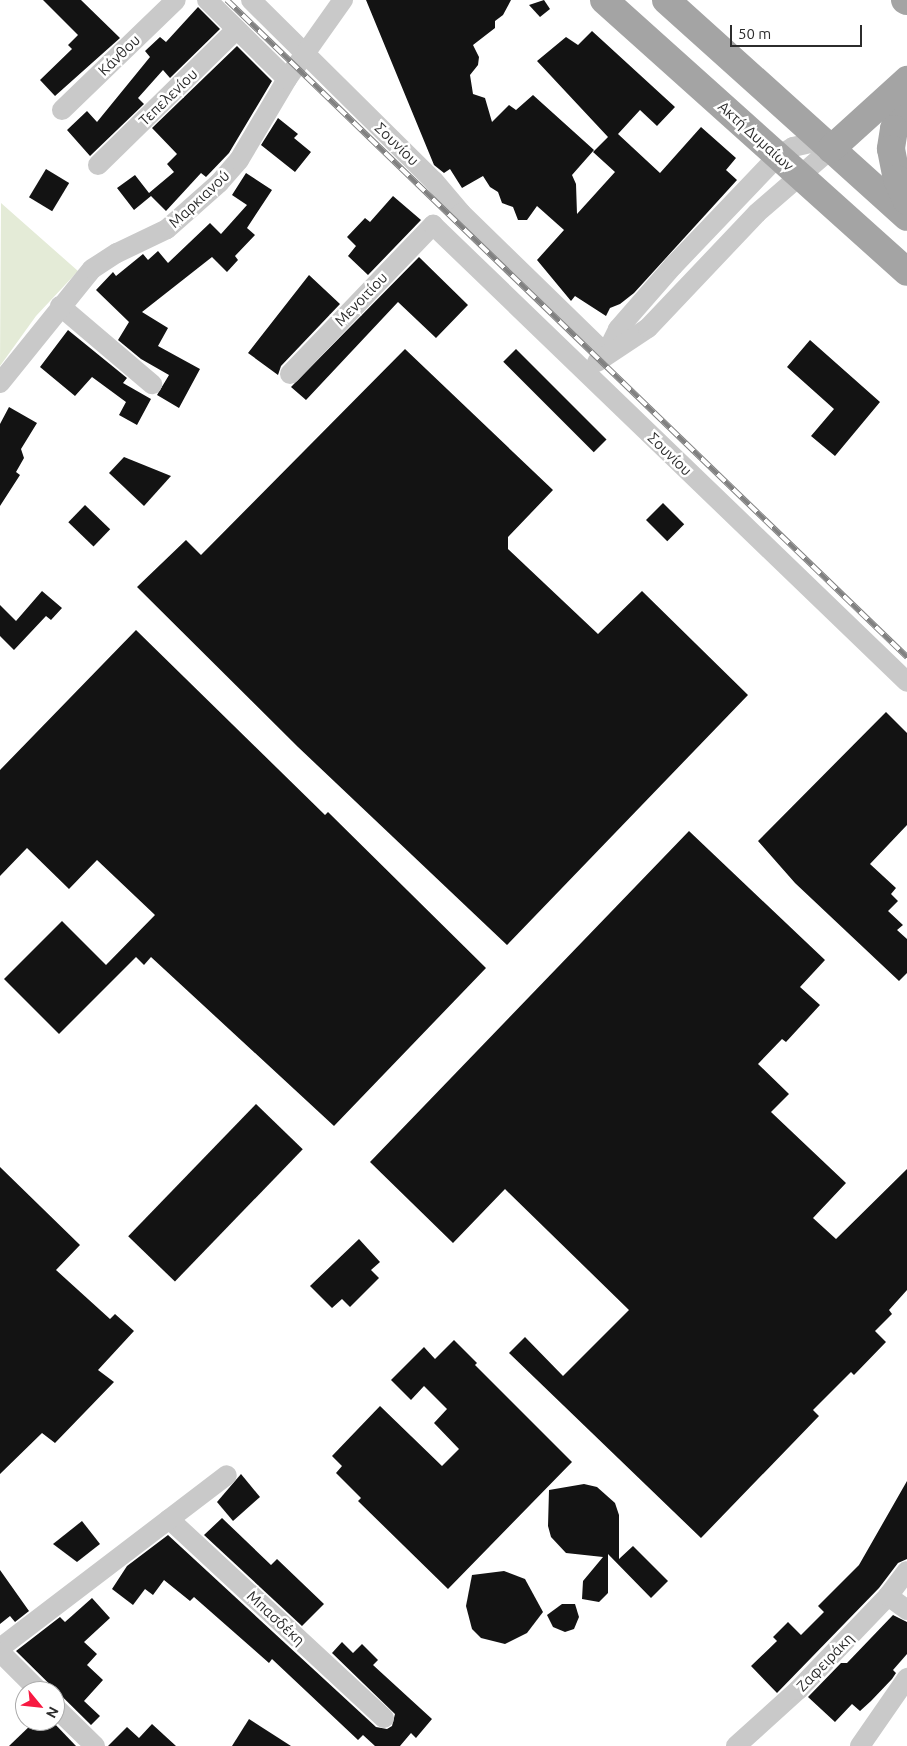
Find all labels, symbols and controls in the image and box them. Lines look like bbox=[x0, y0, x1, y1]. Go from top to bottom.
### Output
scale bar bbox=[732, 15, 864, 47]
text: 50 m bbox=[738, 25, 771, 42]
street label: Κάνθου bbox=[94, 31, 144, 79]
street label: Τεπελενίου bbox=[135, 65, 201, 129]
street label: Ακτή Δυμαίων bbox=[715, 97, 797, 175]
street label: Σουνίου bbox=[371, 119, 423, 169]
street label: Μαρκιανού bbox=[165, 166, 233, 232]
street label: Μενοιτίου bbox=[331, 268, 391, 330]
street label: Σουνίου bbox=[644, 429, 696, 479]
street label: Μπασδέκη bbox=[243, 1587, 309, 1649]
street label: Ζαφειράκη bbox=[793, 1629, 857, 1695]
north arrow bbox=[15, 1681, 65, 1731]
text: N bbox=[43, 1704, 62, 1721]

